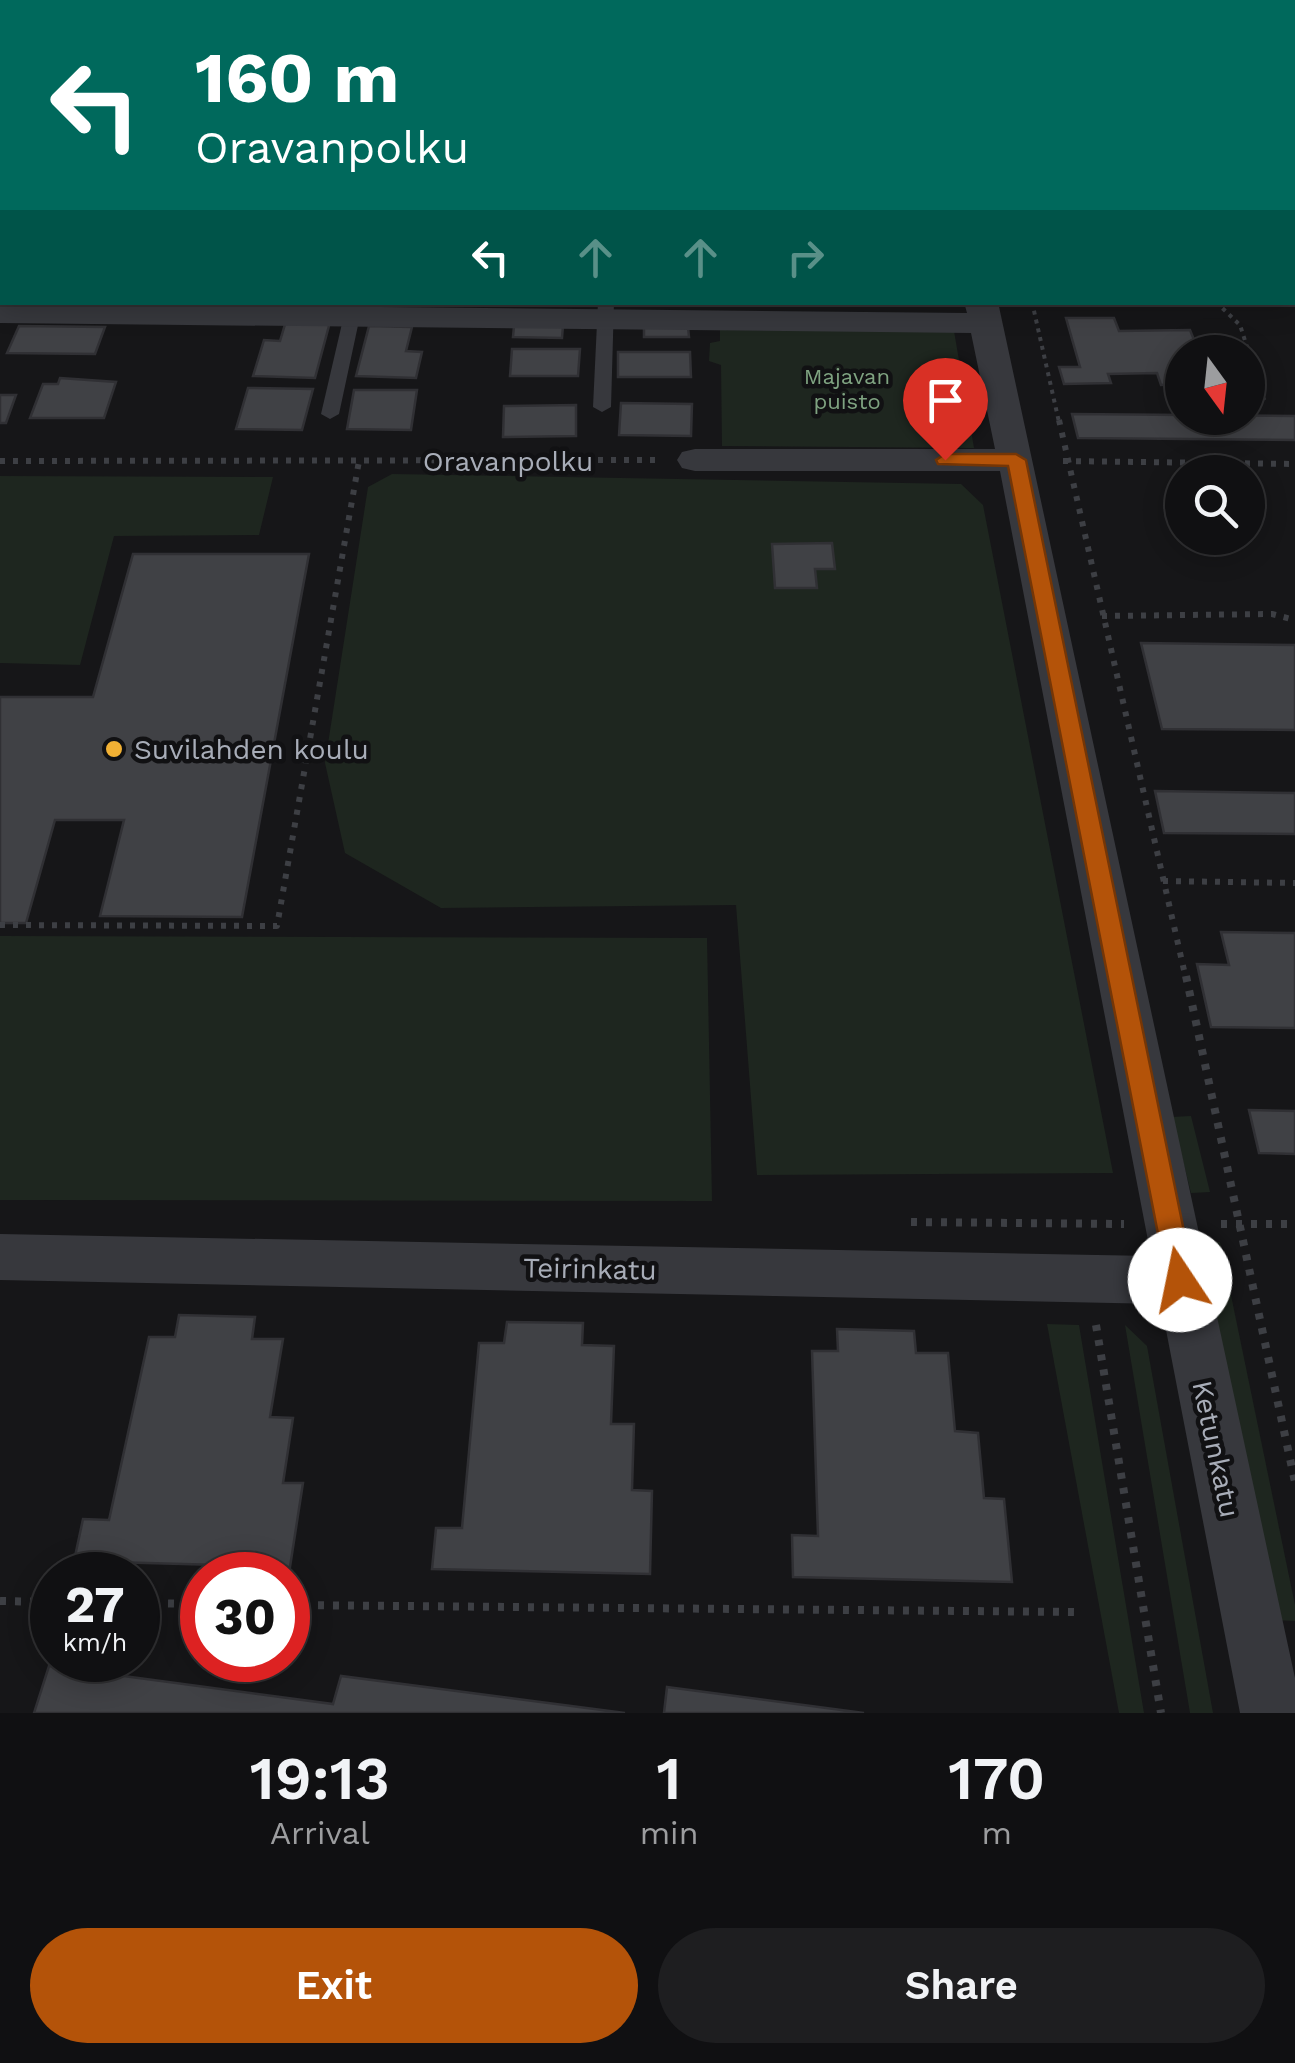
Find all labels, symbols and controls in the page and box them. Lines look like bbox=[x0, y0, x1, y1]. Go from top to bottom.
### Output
text: 160 m bbox=[195, 37, 399, 119]
icon: left bbox=[30, 40, 160, 170]
text: Oravanpolku bbox=[195, 121, 469, 174]
icon: left bbox=[463, 230, 518, 285]
icon: ahead bbox=[568, 230, 623, 285]
icon: ahead bbox=[673, 230, 728, 285]
icon: right bbox=[778, 230, 833, 285]
north arrow bbox=[1165, 335, 1265, 435]
map controls bbox=[1165, 335, 1265, 555]
pin bbox=[903, 358, 988, 461]
park label: Majavan puisto bbox=[804, 364, 890, 414]
icon: arrive bbox=[918, 373, 973, 428]
street label: Oravanpolku bbox=[423, 445, 593, 478]
button: search bbox=[1165, 455, 1265, 555]
place label: Suvilahden koulu bbox=[134, 733, 369, 766]
marker: Suvilahden koulu bbox=[103, 738, 125, 760]
position arrow bbox=[1128, 1228, 1232, 1332]
street label: Teirinkatu bbox=[523, 1251, 657, 1287]
street label: Ketunkatu bbox=[1185, 1378, 1247, 1520]
speed limit sign: 30 bbox=[180, 1552, 310, 1682]
text: 27 bbox=[65, 1575, 125, 1634]
text: km/h bbox=[63, 1628, 127, 1657]
text: 19:13 bbox=[250, 1743, 390, 1814]
text: 1 bbox=[657, 1743, 682, 1814]
text: 170 bbox=[948, 1743, 1045, 1814]
text: Arrival bbox=[270, 1814, 370, 1852]
text: min bbox=[640, 1814, 698, 1852]
text: m bbox=[981, 1814, 1012, 1852]
button: Exit bbox=[30, 1928, 638, 2043]
button: Share bbox=[658, 1928, 1265, 2043]

